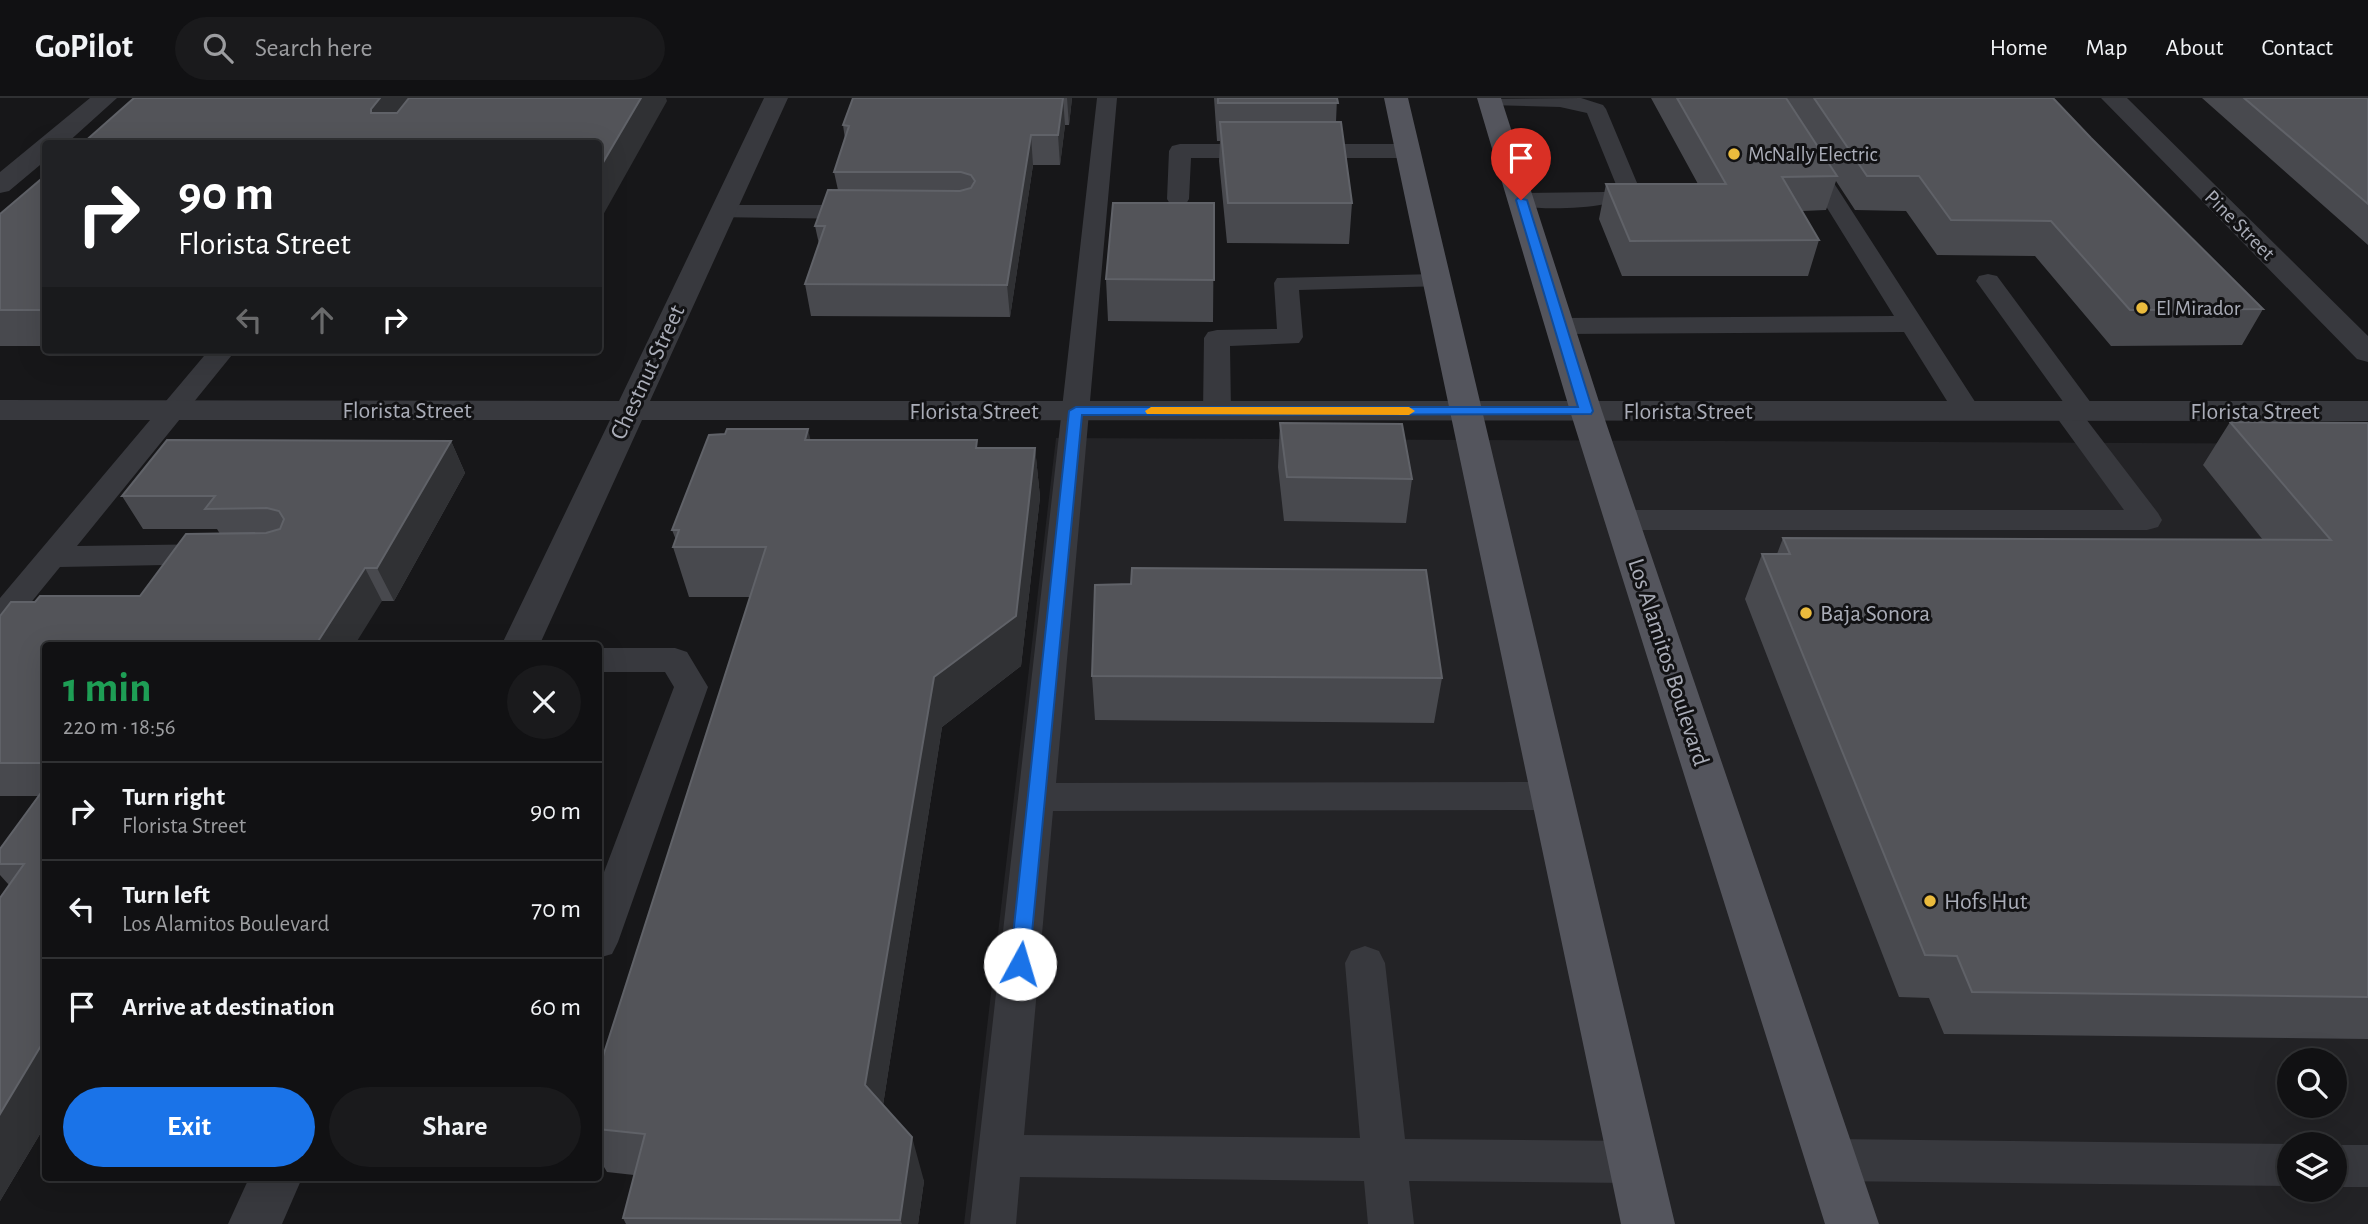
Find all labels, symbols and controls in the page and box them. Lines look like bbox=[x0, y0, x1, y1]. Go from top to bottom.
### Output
search box bbox=[175, 17, 665, 80]
icon: search bbox=[199, 29, 237, 67]
text: GoPilot bbox=[35, 31, 133, 64]
text: Search here bbox=[255, 35, 372, 61]
text: Home bbox=[1990, 36, 2048, 60]
text: Map bbox=[2086, 36, 2128, 60]
text: About bbox=[2166, 36, 2223, 60]
text: Contact bbox=[2261, 36, 2333, 60]
pin bbox=[1491, 128, 1551, 200]
icon: arrive bbox=[1502, 139, 1540, 177]
place label: McNally Electric bbox=[1748, 144, 1878, 165]
marker: McNally Electric bbox=[1726, 146, 1742, 162]
icon: right bbox=[63, 168, 154, 259]
text: 90 m bbox=[178, 170, 274, 219]
street label: Pine Street bbox=[2201, 186, 2279, 265]
text: Florista Street bbox=[178, 228, 351, 260]
place label: El Mirador bbox=[2156, 298, 2241, 319]
marker: El Mirador bbox=[2134, 300, 2150, 316]
icon: left bbox=[230, 301, 268, 339]
icon: ahead bbox=[303, 301, 341, 339]
icon: right bbox=[376, 301, 414, 339]
street label: Chestnut Street bbox=[606, 301, 690, 443]
street label: Florista Street bbox=[342, 399, 472, 423]
street label: Florista Street bbox=[909, 400, 1039, 424]
street label: Florista Street bbox=[1623, 400, 1753, 424]
street label: Florista Street bbox=[2190, 400, 2320, 424]
street label: Los Alamitos Boulevard bbox=[1623, 556, 1713, 769]
place label: Baja Sonora bbox=[1820, 602, 1930, 626]
marker: Baja Sonora bbox=[1798, 605, 1814, 621]
button: close bbox=[507, 665, 581, 739]
text: 1 min bbox=[63, 667, 152, 709]
text: 220 m · 18:56 bbox=[63, 716, 176, 739]
text: Turn right bbox=[122, 784, 225, 810]
icon: right bbox=[63, 792, 101, 830]
text: 90 m bbox=[530, 798, 581, 824]
text: Florista Street bbox=[122, 815, 246, 838]
text: Turn left bbox=[122, 882, 210, 908]
icon: left bbox=[63, 890, 101, 928]
place label: Hofs Hut bbox=[1944, 890, 2028, 914]
marker: Hofs Hut bbox=[1922, 893, 1938, 909]
text: 70 m bbox=[531, 896, 581, 922]
text: Los Alamitos Boulevard bbox=[122, 913, 329, 936]
position arrow bbox=[983, 927, 1057, 1001]
icon: arrive bbox=[63, 988, 101, 1026]
text: Arrive at destination bbox=[122, 994, 335, 1020]
text: 60 m bbox=[530, 994, 581, 1020]
map controls bbox=[2277, 1048, 2347, 1202]
button: search bbox=[2277, 1048, 2347, 1118]
button: Exit bbox=[63, 1087, 315, 1167]
button: Share bbox=[329, 1087, 581, 1167]
button: layers bbox=[2277, 1132, 2347, 1202]

